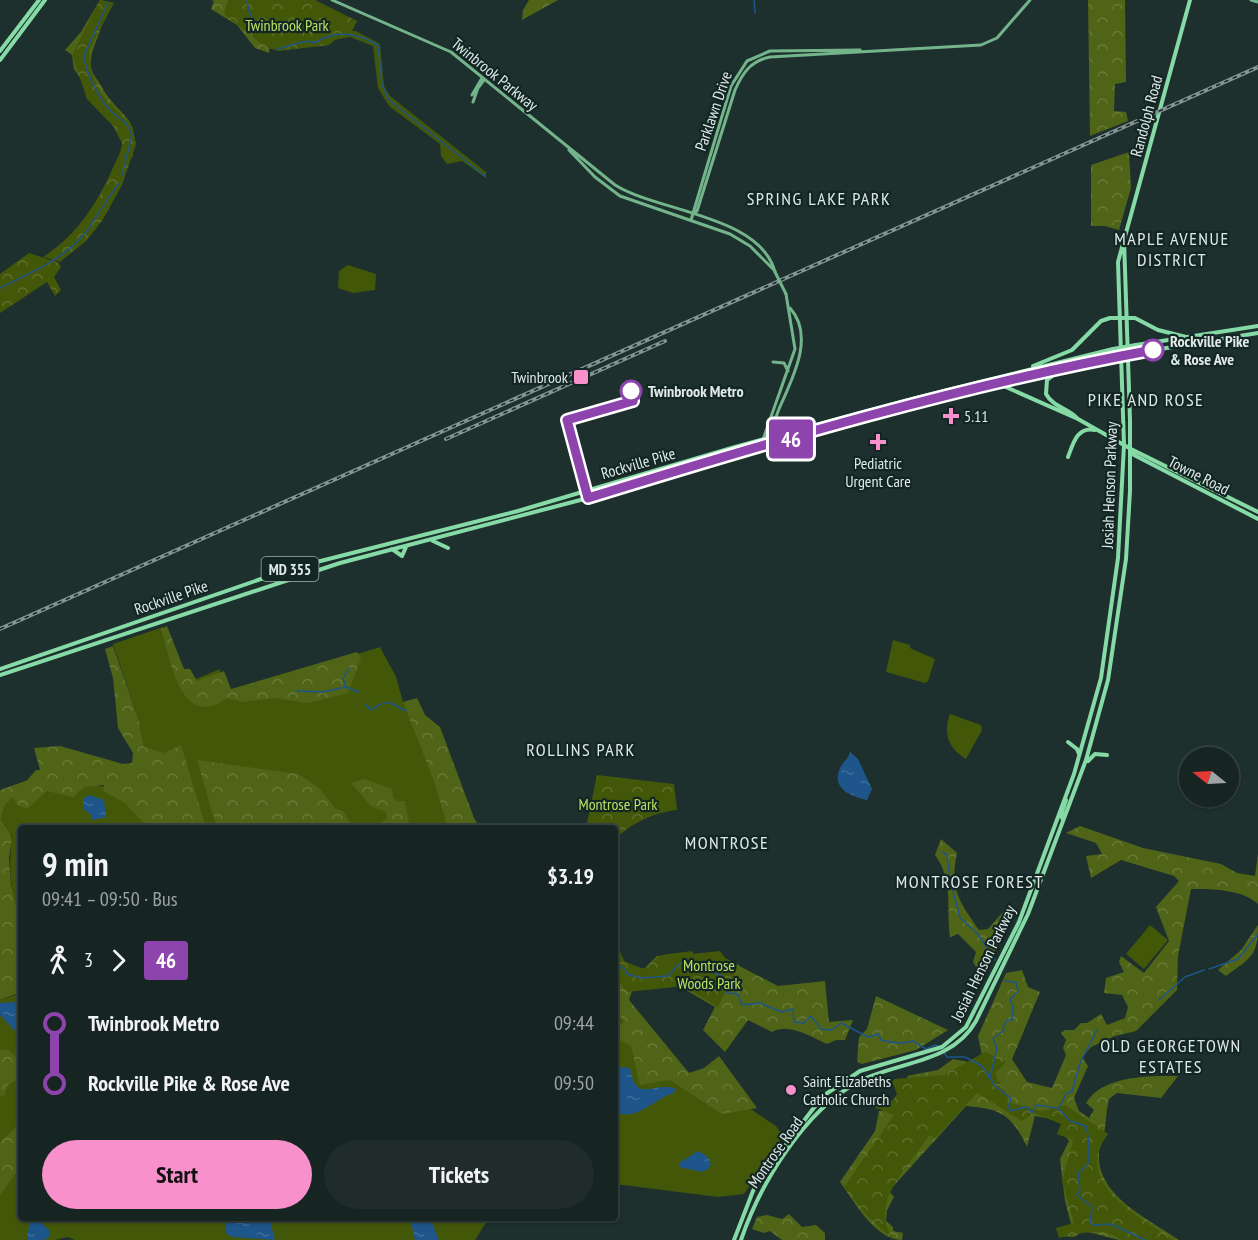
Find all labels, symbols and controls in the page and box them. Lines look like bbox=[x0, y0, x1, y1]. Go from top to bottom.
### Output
park label: Twinbrook Park bbox=[245, 15, 330, 35]
street label: Twinbrook Parkway bbox=[448, 33, 542, 115]
street label: Parklawn Drive bbox=[690, 69, 736, 153]
street label: Randolph Road bbox=[1126, 73, 1166, 159]
district label: SPRING LAKE PARK bbox=[747, 187, 891, 210]
district label: MAPLE AVENUE DISTRICT bbox=[1114, 227, 1230, 271]
place label: Rockville Pike & Rose Ave bbox=[1170, 331, 1250, 369]
marker: Rockville Pike & Rose Ave bbox=[1142, 339, 1164, 361]
place label: Twinbrook bbox=[511, 367, 569, 387]
marker: Twinbrook bbox=[572, 368, 590, 386]
marker: Twinbrook Metro bbox=[620, 380, 642, 402]
place label: Twinbrook Metro bbox=[648, 381, 744, 401]
district label: PIKE AND ROSE bbox=[1088, 388, 1204, 411]
place label: 5.11 bbox=[964, 406, 988, 426]
marker: 5.11 bbox=[942, 407, 960, 425]
line badge: 46 bbox=[764, 420, 818, 458]
street label: Josiah Henson Parkway bbox=[1097, 421, 1121, 550]
text: 46 bbox=[781, 426, 801, 453]
marker: Pediatric Urgent Care bbox=[869, 433, 887, 451]
street label: Rockville Pike bbox=[599, 443, 677, 483]
street label: Towne Road bbox=[1165, 451, 1233, 499]
place label: Pediatric Urgent Care bbox=[845, 453, 911, 491]
road number: MD 355 bbox=[262, 557, 318, 581]
street label: Rockville Pike bbox=[132, 575, 210, 619]
district label: ROLLINS PARK bbox=[526, 738, 636, 761]
north arrow bbox=[1179, 747, 1239, 807]
map controls bbox=[1179, 747, 1239, 807]
park label: Montrose Park bbox=[578, 794, 658, 814]
district label: MONTROSE bbox=[685, 831, 769, 854]
text: 9 min bbox=[42, 842, 109, 885]
text: $3.19 bbox=[547, 862, 594, 890]
district label: MONTROSE FOREST bbox=[896, 870, 1044, 893]
text: 09:41 – 09:50 · Bus bbox=[42, 886, 177, 912]
street label: Josiah Henson Parkway bbox=[946, 902, 1020, 1025]
icon: walk bbox=[42, 944, 75, 977]
icon: forward bbox=[102, 944, 135, 977]
text: 3 bbox=[84, 947, 93, 973]
text: 46 bbox=[156, 947, 176, 974]
park label: Montrose Woods Park bbox=[677, 955, 742, 993]
text: Twinbrook Metro bbox=[88, 1009, 220, 1037]
text: 09:44 bbox=[554, 1010, 594, 1036]
district label: OLD GEORGETOWN ESTATES bbox=[1100, 1034, 1242, 1078]
text: Rockville Pike & Rose Ave bbox=[88, 1069, 290, 1097]
text: 09:50 bbox=[554, 1070, 594, 1096]
place label: Saint Elizabeths Catholic Church bbox=[803, 1071, 891, 1109]
marker: Saint Elizabeths Catholic Church bbox=[784, 1083, 798, 1097]
street label: Montrose Road bbox=[743, 1112, 807, 1192]
button: Start bbox=[42, 1140, 312, 1209]
button: Tickets bbox=[324, 1140, 594, 1209]

